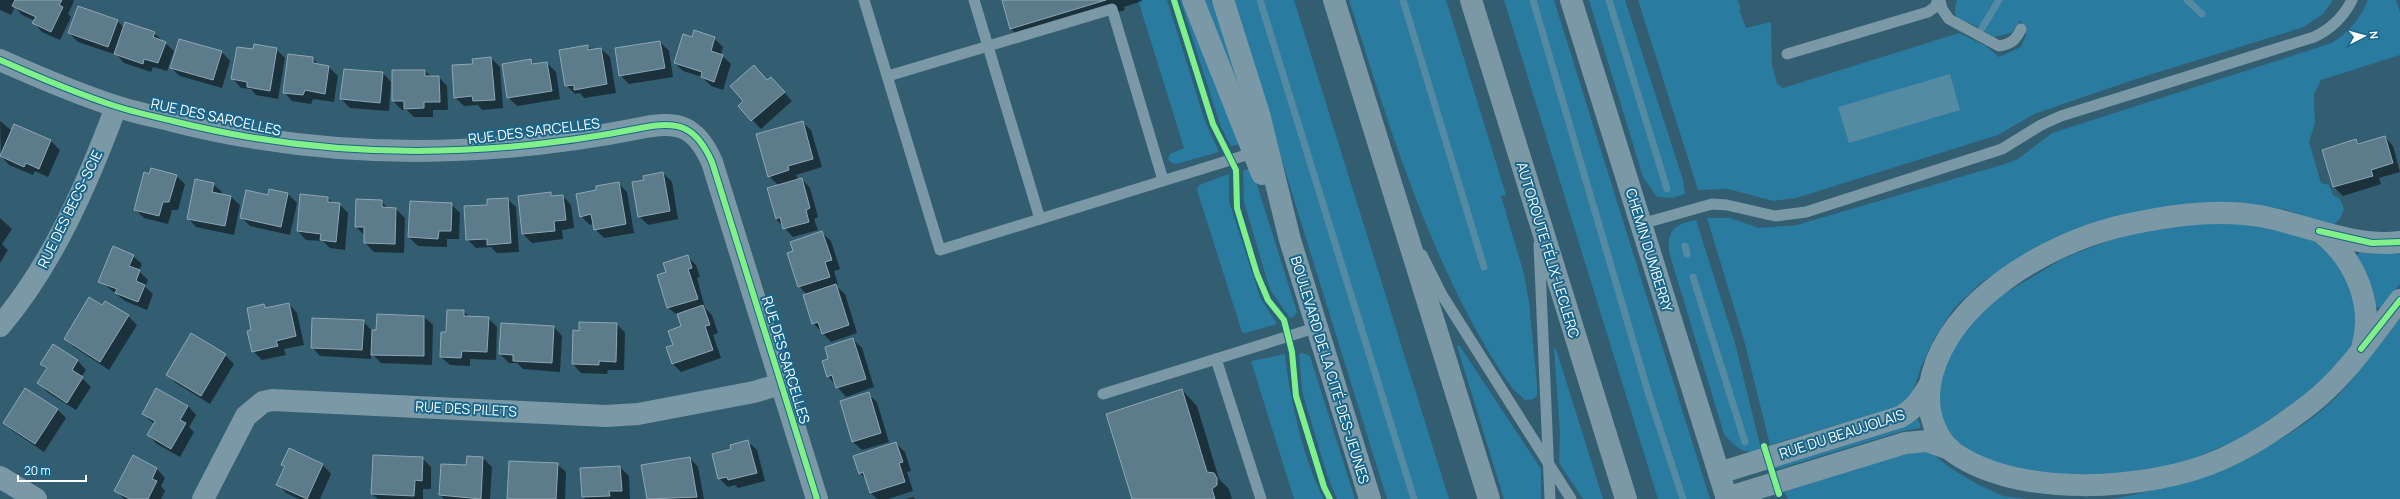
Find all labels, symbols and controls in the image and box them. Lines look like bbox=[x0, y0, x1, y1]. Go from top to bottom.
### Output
north arrow bbox=[2344, 16, 2384, 56]
text: N bbox=[2367, 30, 2382, 40]
street label: RUE DES SARCELLES bbox=[149, 93, 283, 140]
street label: RUE DES SARCELLES bbox=[467, 113, 601, 148]
street label: RUE DES BECS-SCIE bbox=[33, 147, 106, 271]
street label: AUTOROUTE FÉLIX-LECLERC bbox=[1513, 159, 1584, 340]
street label: CHEMIN DUMBERRY bbox=[1622, 186, 1677, 314]
street label: BOULEVARD DE LA CITÉ-DES-JEUNES bbox=[1287, 254, 1374, 486]
street label: RUE DES SARCELLES bbox=[758, 294, 815, 426]
street label: RUE DES PILETS bbox=[415, 396, 518, 421]
street label: RUE DU BEAUJOLAIS bbox=[1777, 404, 1907, 463]
scale bar bbox=[18, 457, 86, 483]
text: 20 m bbox=[24, 462, 51, 479]

